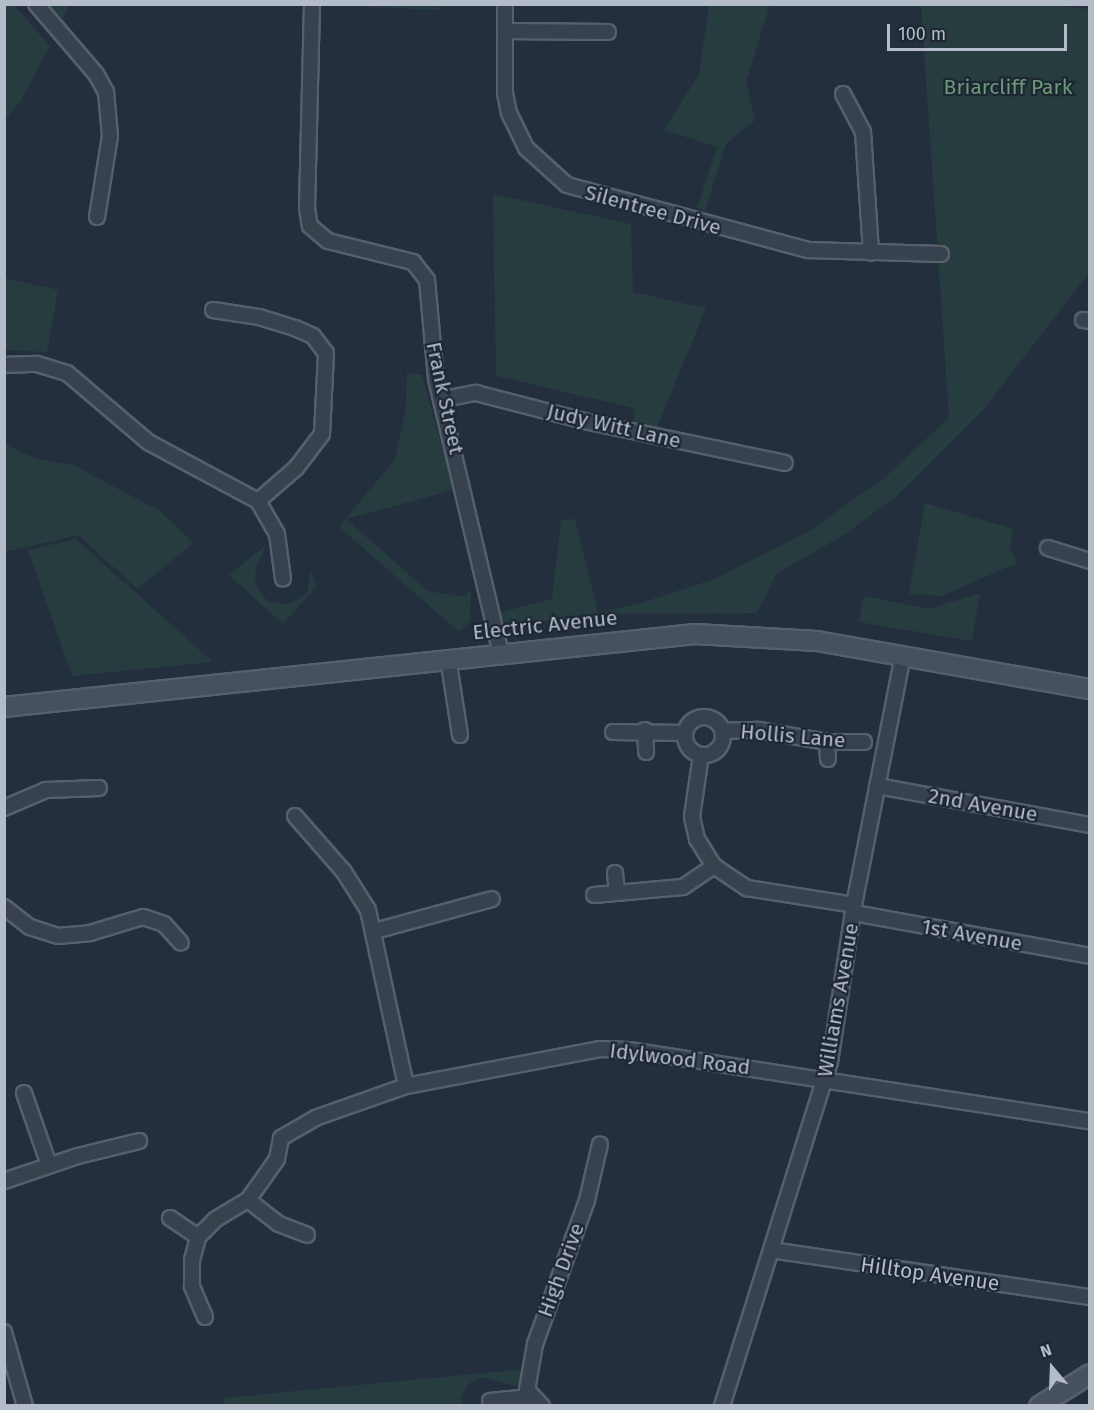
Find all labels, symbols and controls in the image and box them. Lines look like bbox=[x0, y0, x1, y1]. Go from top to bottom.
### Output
scale bar bbox=[890, 12, 1070, 50]
text: 100 m bbox=[898, 23, 946, 45]
park label: Briarcliff Park bbox=[944, 74, 1072, 100]
street label: Silentree Drive bbox=[582, 180, 724, 240]
street label: Frank Street bbox=[421, 340, 469, 456]
street label: Judy Witt Lane bbox=[545, 398, 683, 454]
street label: Electric Avenue bbox=[471, 605, 619, 645]
street label: Hollis Lane bbox=[739, 719, 847, 753]
street label: 2nd Avenue bbox=[926, 783, 1040, 827]
street label: 1st Avenue bbox=[920, 914, 1024, 956]
street label: Williams Avenue bbox=[812, 921, 864, 1079]
street label: Idylwood Road bbox=[608, 1038, 752, 1080]
street label: High Drive bbox=[532, 1220, 590, 1320]
street label: Hilltop Avenue bbox=[859, 1252, 1001, 1296]
north arrow bbox=[1022, 1338, 1082, 1398]
text: N bbox=[1038, 1340, 1054, 1361]

